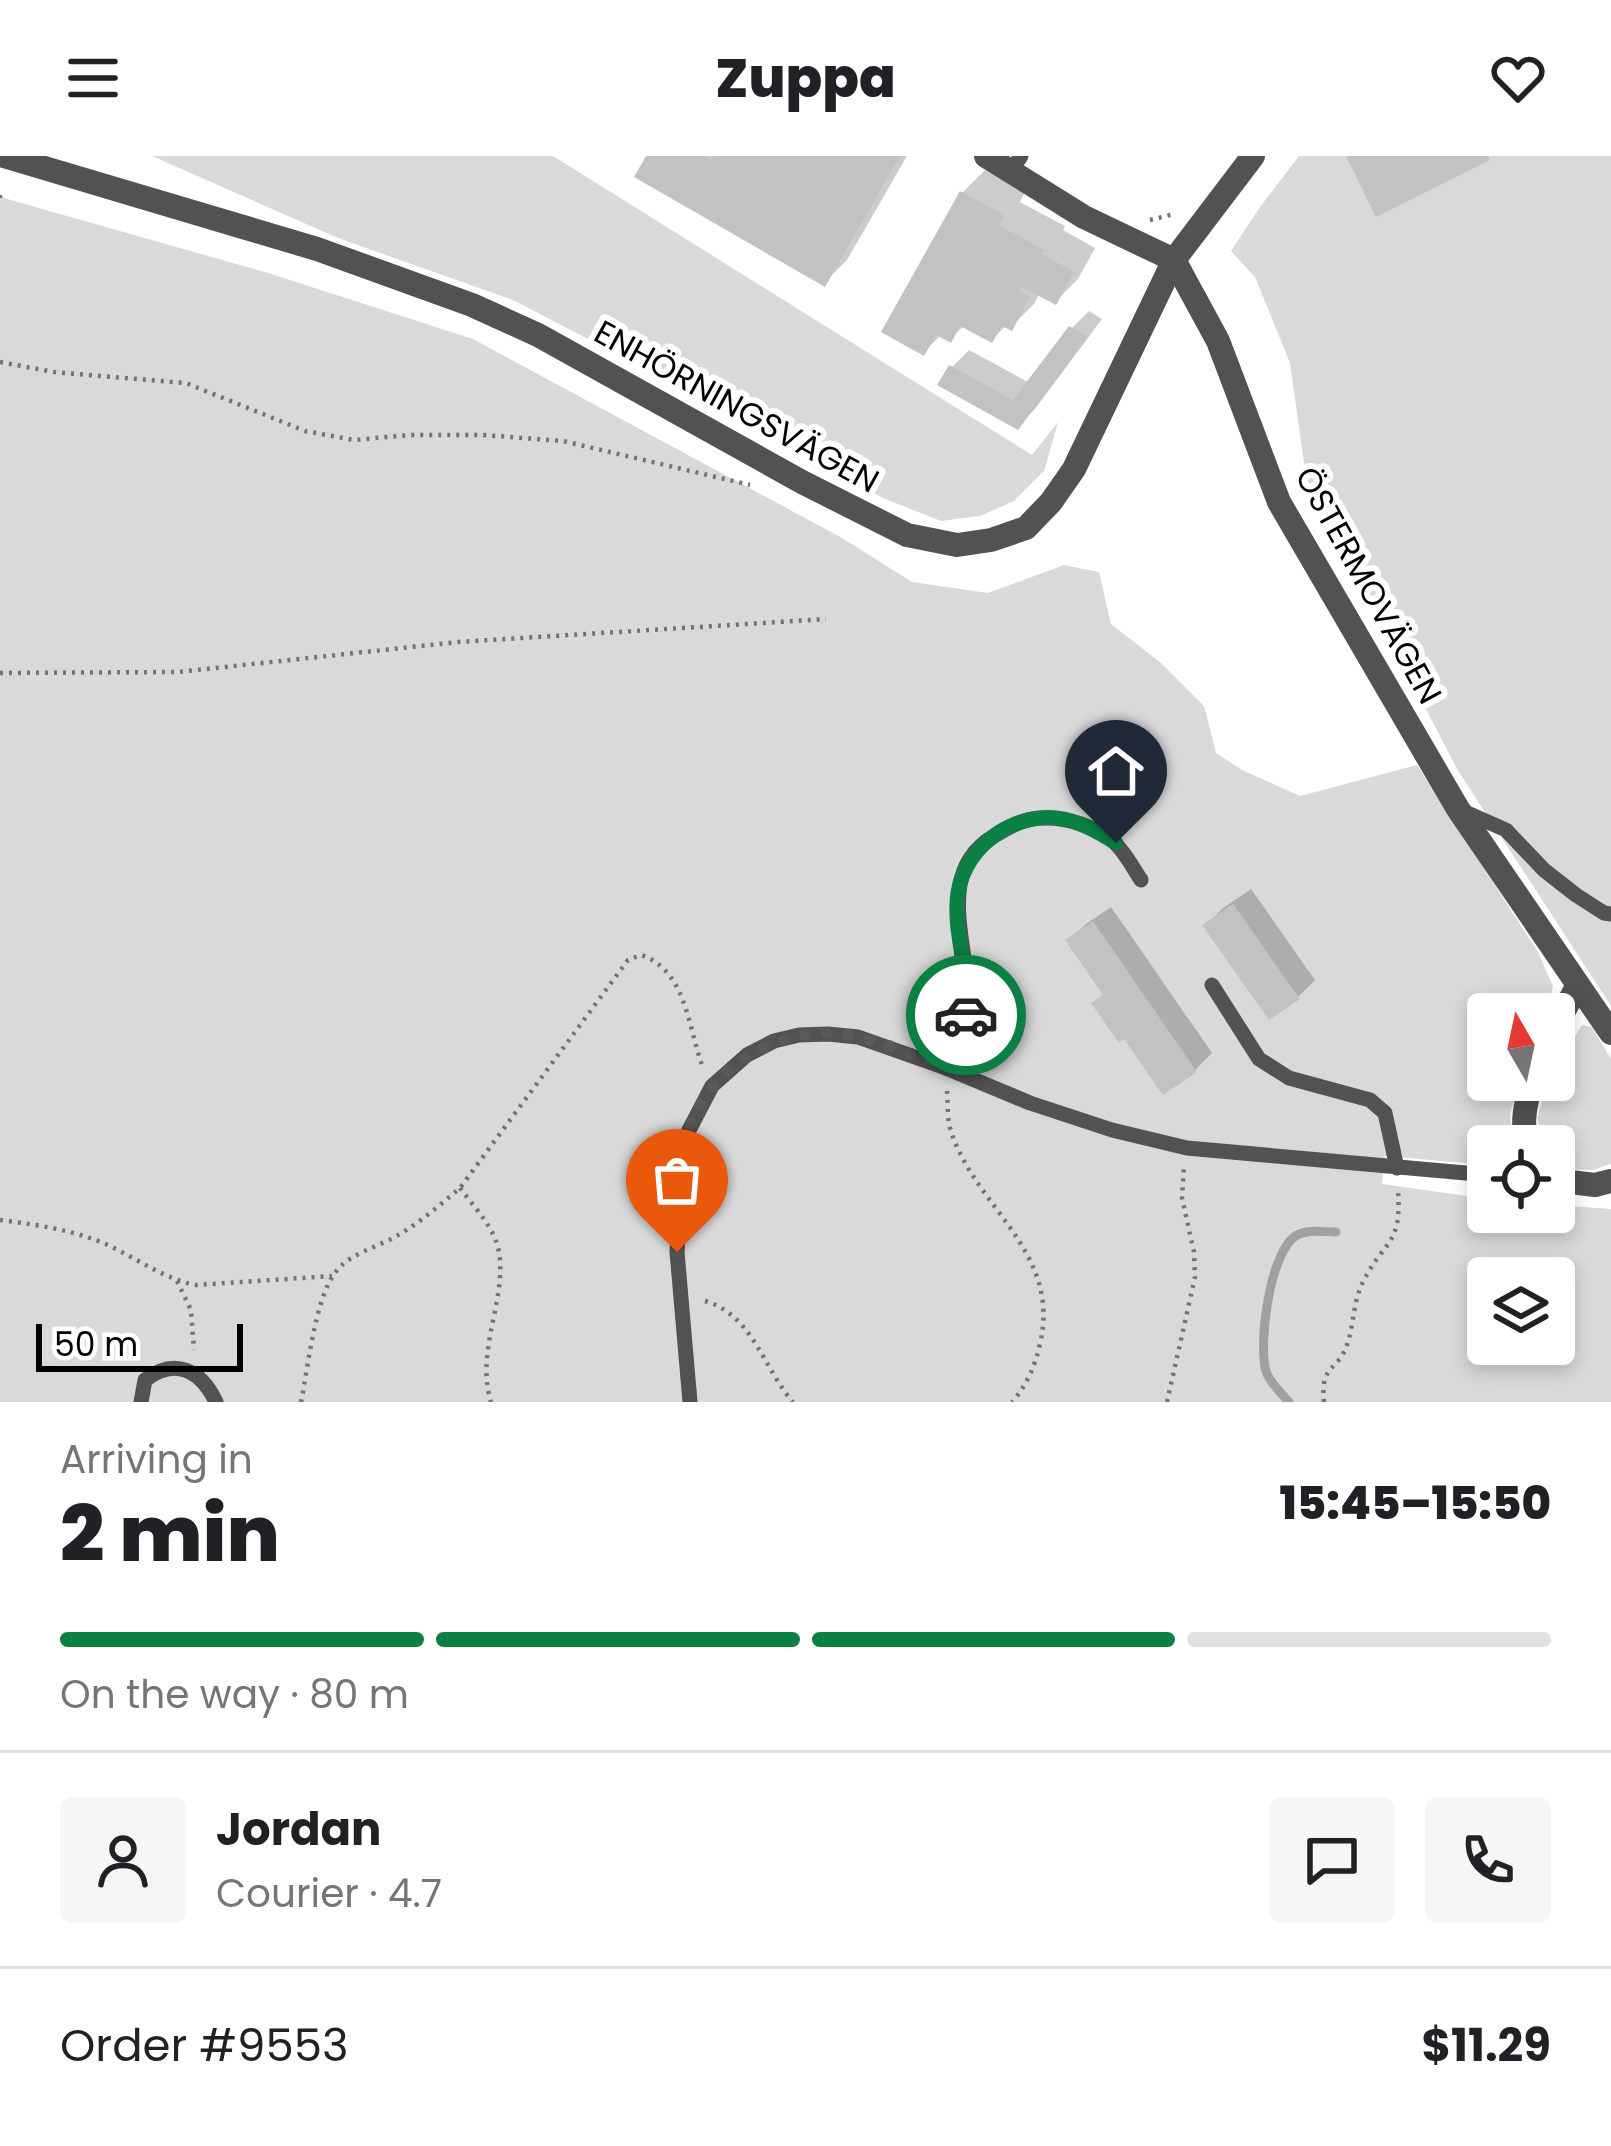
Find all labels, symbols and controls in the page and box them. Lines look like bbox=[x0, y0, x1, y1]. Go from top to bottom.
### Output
text: Zuppa bbox=[715, 40, 896, 116]
icon: menu bbox=[60, 45, 126, 111]
icon: heart bbox=[1485, 45, 1551, 111]
street label: ENHÖRNINGSVÄGEN bbox=[586, 309, 888, 504]
street label: ÖSTERMOVÄGEN bbox=[1284, 458, 1453, 712]
pin bbox=[1065, 720, 1167, 843]
icon: home bbox=[1083, 738, 1149, 804]
courier bbox=[906, 955, 1026, 1075]
icon: car bbox=[933, 982, 999, 1048]
north arrow bbox=[1467, 993, 1575, 1101]
map controls bbox=[1467, 993, 1575, 1365]
button: locate bbox=[1467, 1125, 1575, 1233]
pin bbox=[626, 1129, 728, 1252]
icon: bag bbox=[644, 1147, 710, 1213]
button: layers bbox=[1467, 1257, 1575, 1365]
scale bar bbox=[36, 1318, 243, 1371]
text: 50 m bbox=[54, 1321, 138, 1368]
text: Arriving in bbox=[60, 1432, 253, 1487]
text: 15:45–15:50 bbox=[1279, 1472, 1551, 1535]
text: 2 min bbox=[60, 1479, 280, 1588]
text: On the way · 80 m bbox=[60, 1667, 409, 1722]
button: person bbox=[60, 1797, 186, 1923]
button: chat bbox=[1269, 1797, 1395, 1923]
button: phone bbox=[1425, 1797, 1551, 1923]
text: Jordan bbox=[216, 1798, 381, 1861]
text: Courier · 4.7 bbox=[216, 1866, 442, 1921]
text: Order #9553 bbox=[60, 2014, 348, 2077]
text: $11.29 bbox=[1421, 2014, 1551, 2077]

